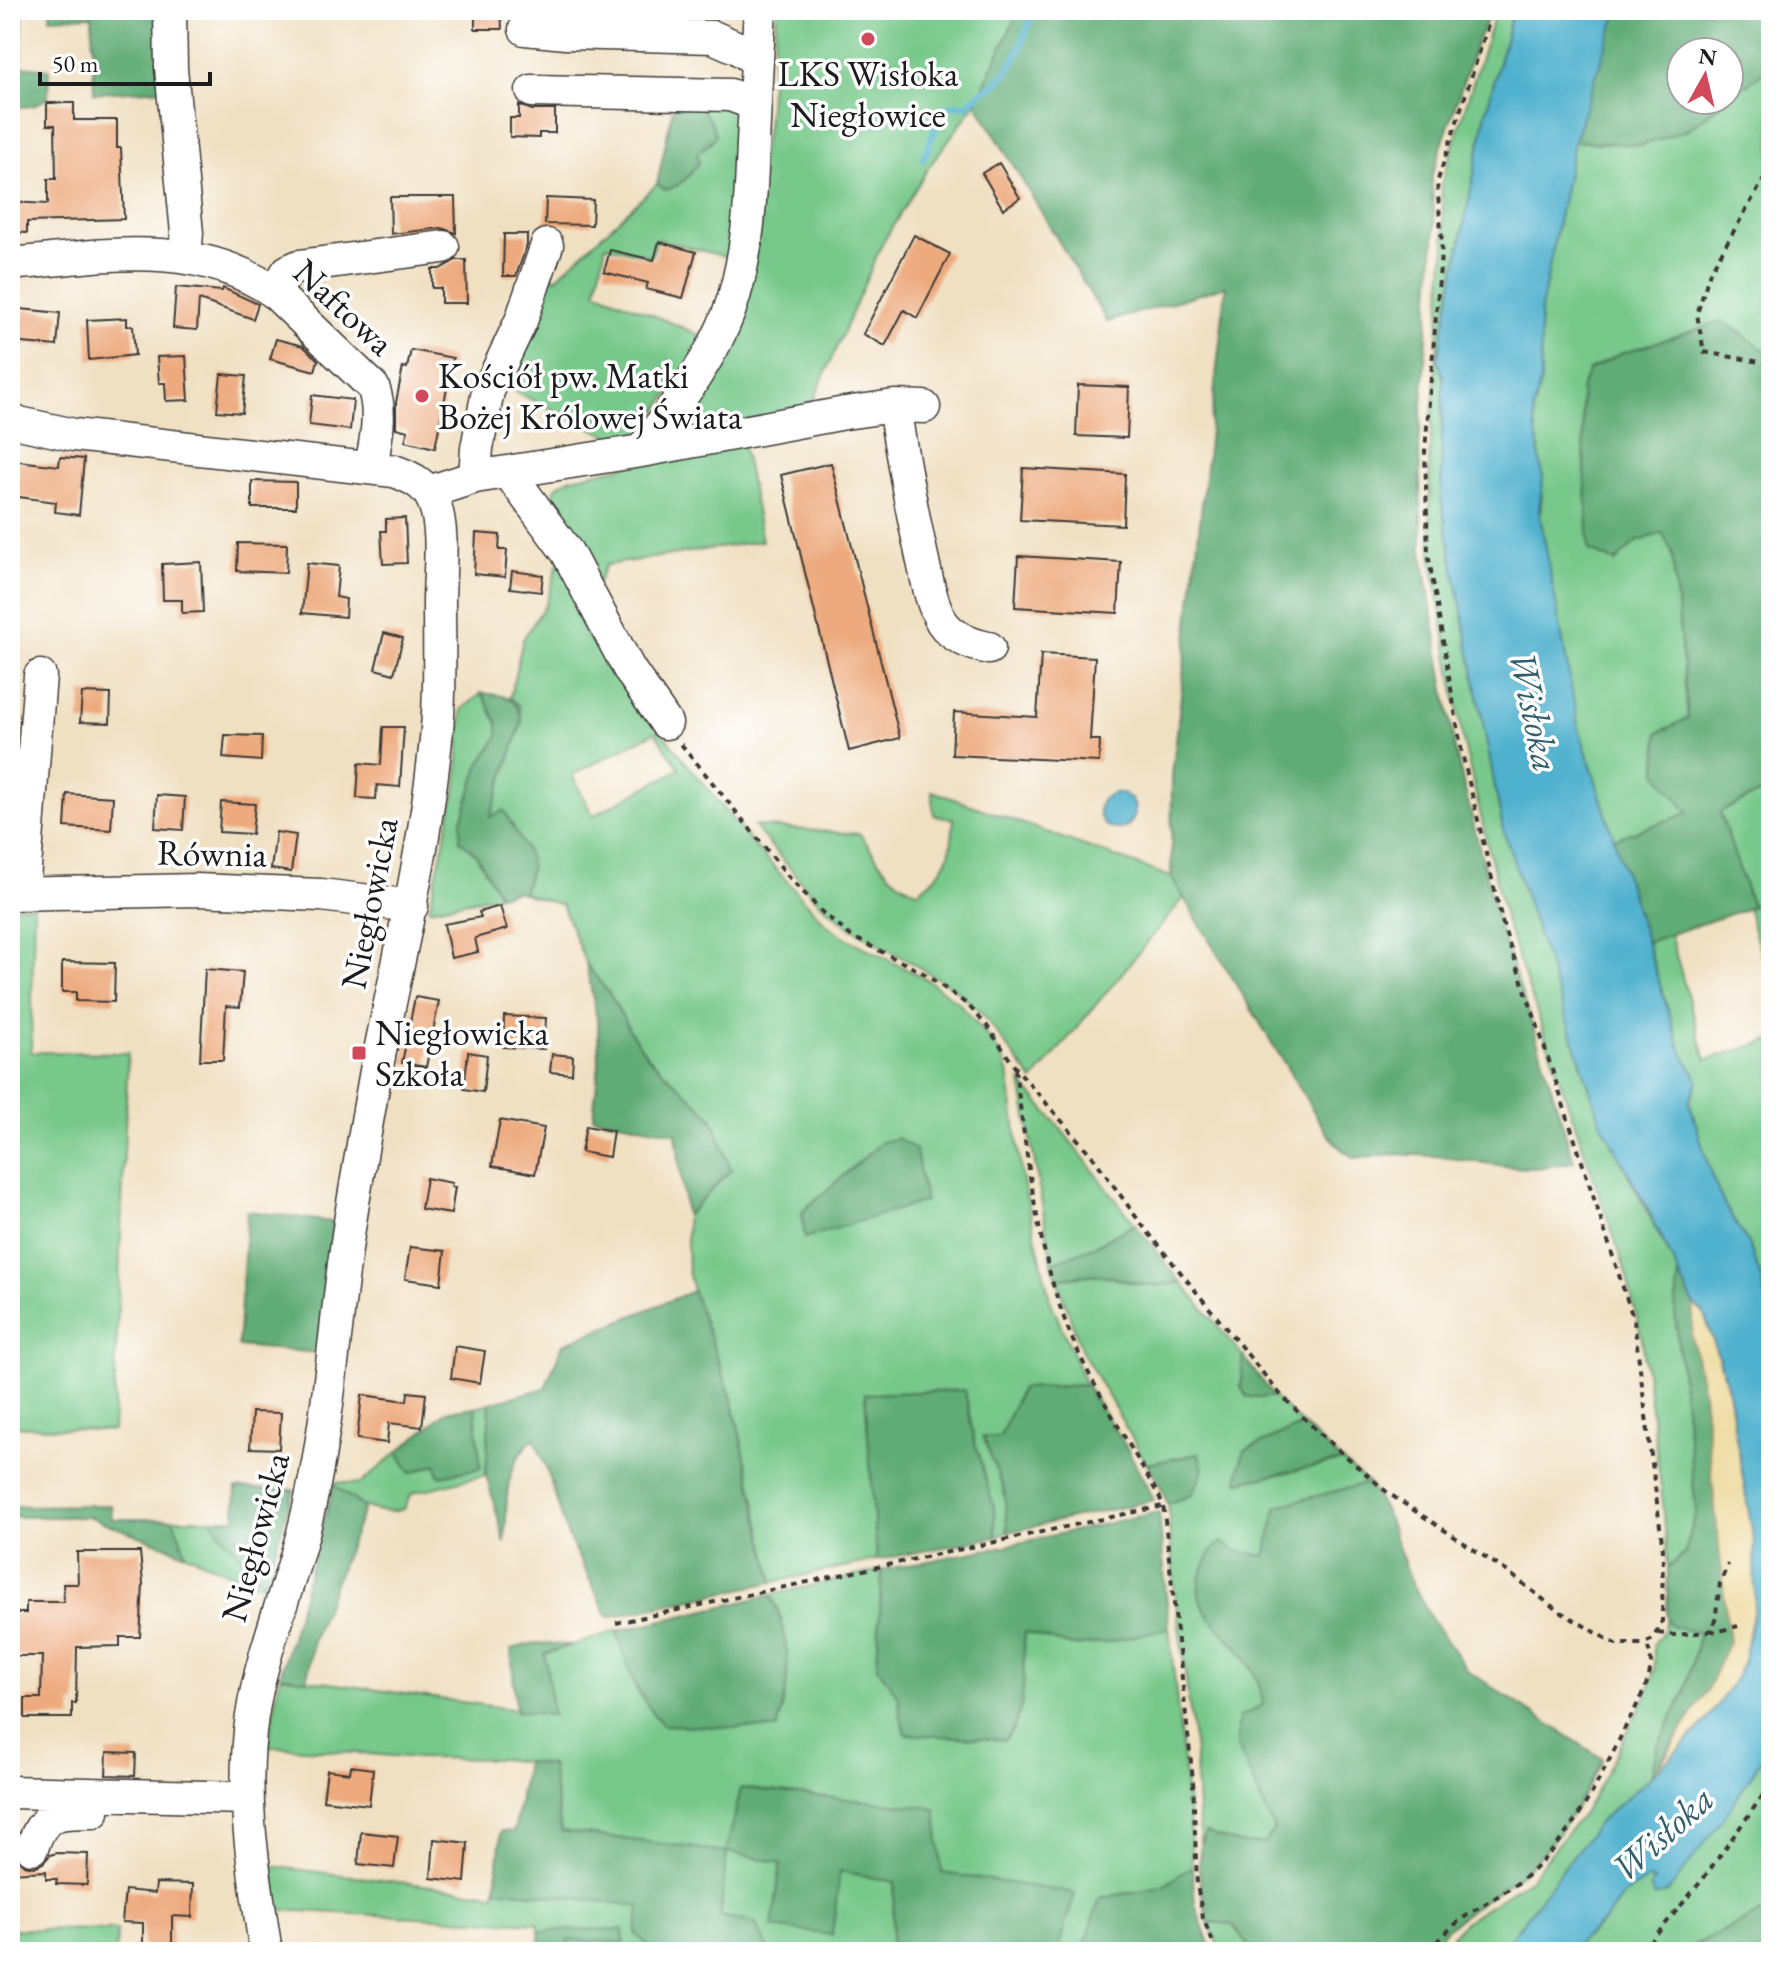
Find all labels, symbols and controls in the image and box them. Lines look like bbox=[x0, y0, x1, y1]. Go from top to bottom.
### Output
marker: LKS Wisłoka Niegłowice bbox=[859, 30, 877, 48]
scale bar bbox=[40, 36, 210, 86]
north arrow bbox=[1665, 36, 1745, 116]
text: N bbox=[1697, 41, 1719, 72]
text: 50 m bbox=[52, 48, 99, 79]
place label: LKS Wisłoka Niegłowice bbox=[778, 50, 959, 138]
street label: Naftowa bbox=[284, 248, 405, 366]
place label: Kościół pw. Matki Bożej Królowej Świata bbox=[438, 352, 743, 440]
marker: Kościół pw. Matki Bożej Królowej Świata bbox=[413, 387, 431, 405]
water label: Wisłoka bbox=[1498, 646, 1572, 776]
street label: Niegłowicka bbox=[329, 813, 409, 993]
street label: Równia bbox=[157, 829, 268, 877]
place label: Niegłowicka Szkoła bbox=[375, 1009, 549, 1097]
marker: Niegłowicka Szkoła bbox=[350, 1044, 368, 1062]
street label: Niegłowicka bbox=[210, 1446, 300, 1627]
water label: Wisłoka bbox=[1600, 1774, 1724, 1892]

